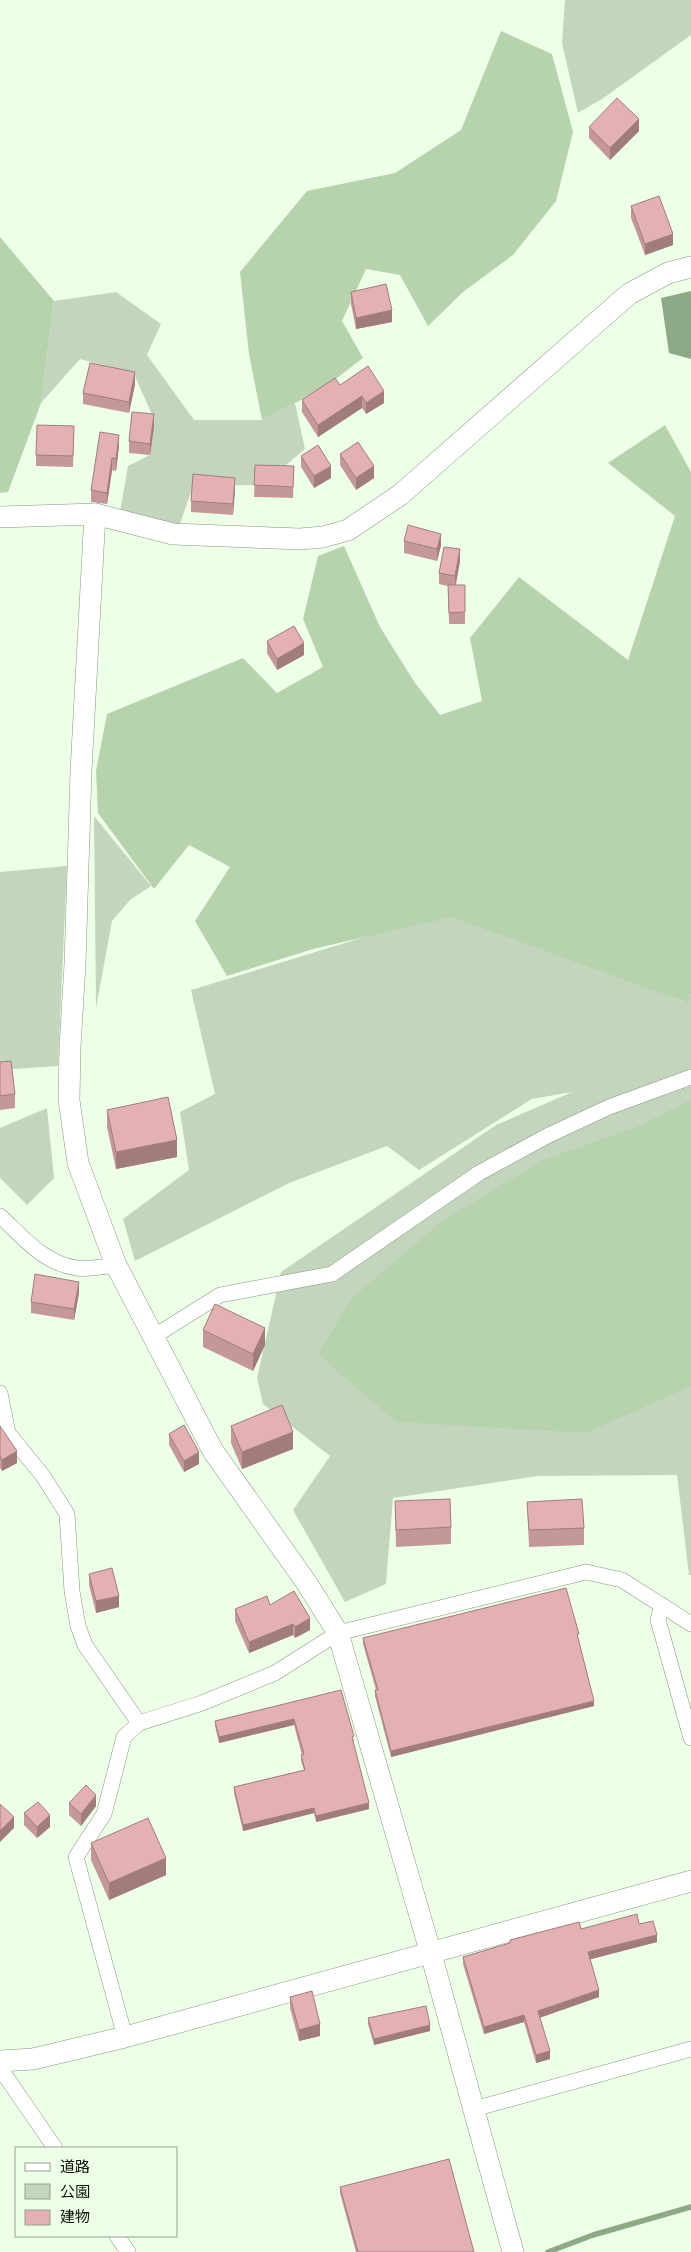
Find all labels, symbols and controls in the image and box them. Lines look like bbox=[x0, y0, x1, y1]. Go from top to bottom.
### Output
legend bbox=[15, 2147, 178, 2237]
text: 道路 bbox=[60, 2158, 90, 2175]
text: 公園 bbox=[60, 2183, 90, 2200]
text: 建物 bbox=[60, 2208, 90, 2225]

